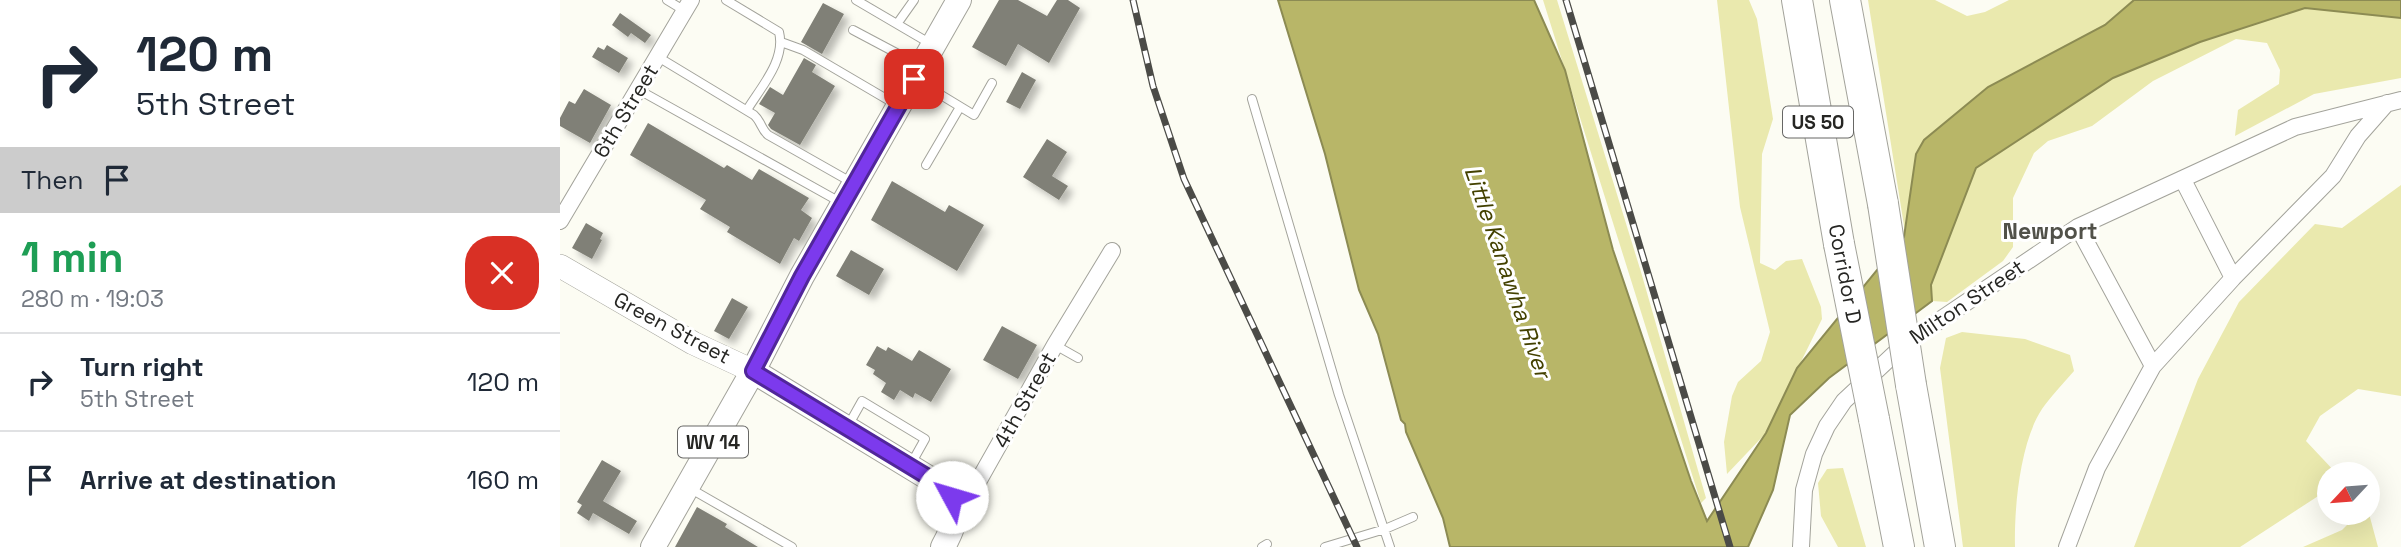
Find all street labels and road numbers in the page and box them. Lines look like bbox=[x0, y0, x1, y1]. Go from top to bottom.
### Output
street label: 6th Street bbox=[587, 59, 664, 163]
road number: US 50 bbox=[1783, 106, 1853, 138]
street label: Corridor D bbox=[1823, 222, 1868, 326]
street label: Milton Street bbox=[1904, 253, 2029, 350]
street label: Green Street bbox=[609, 285, 735, 370]
street label: 4th Street bbox=[987, 347, 1062, 452]
road number: WV 14 bbox=[678, 426, 748, 458]

